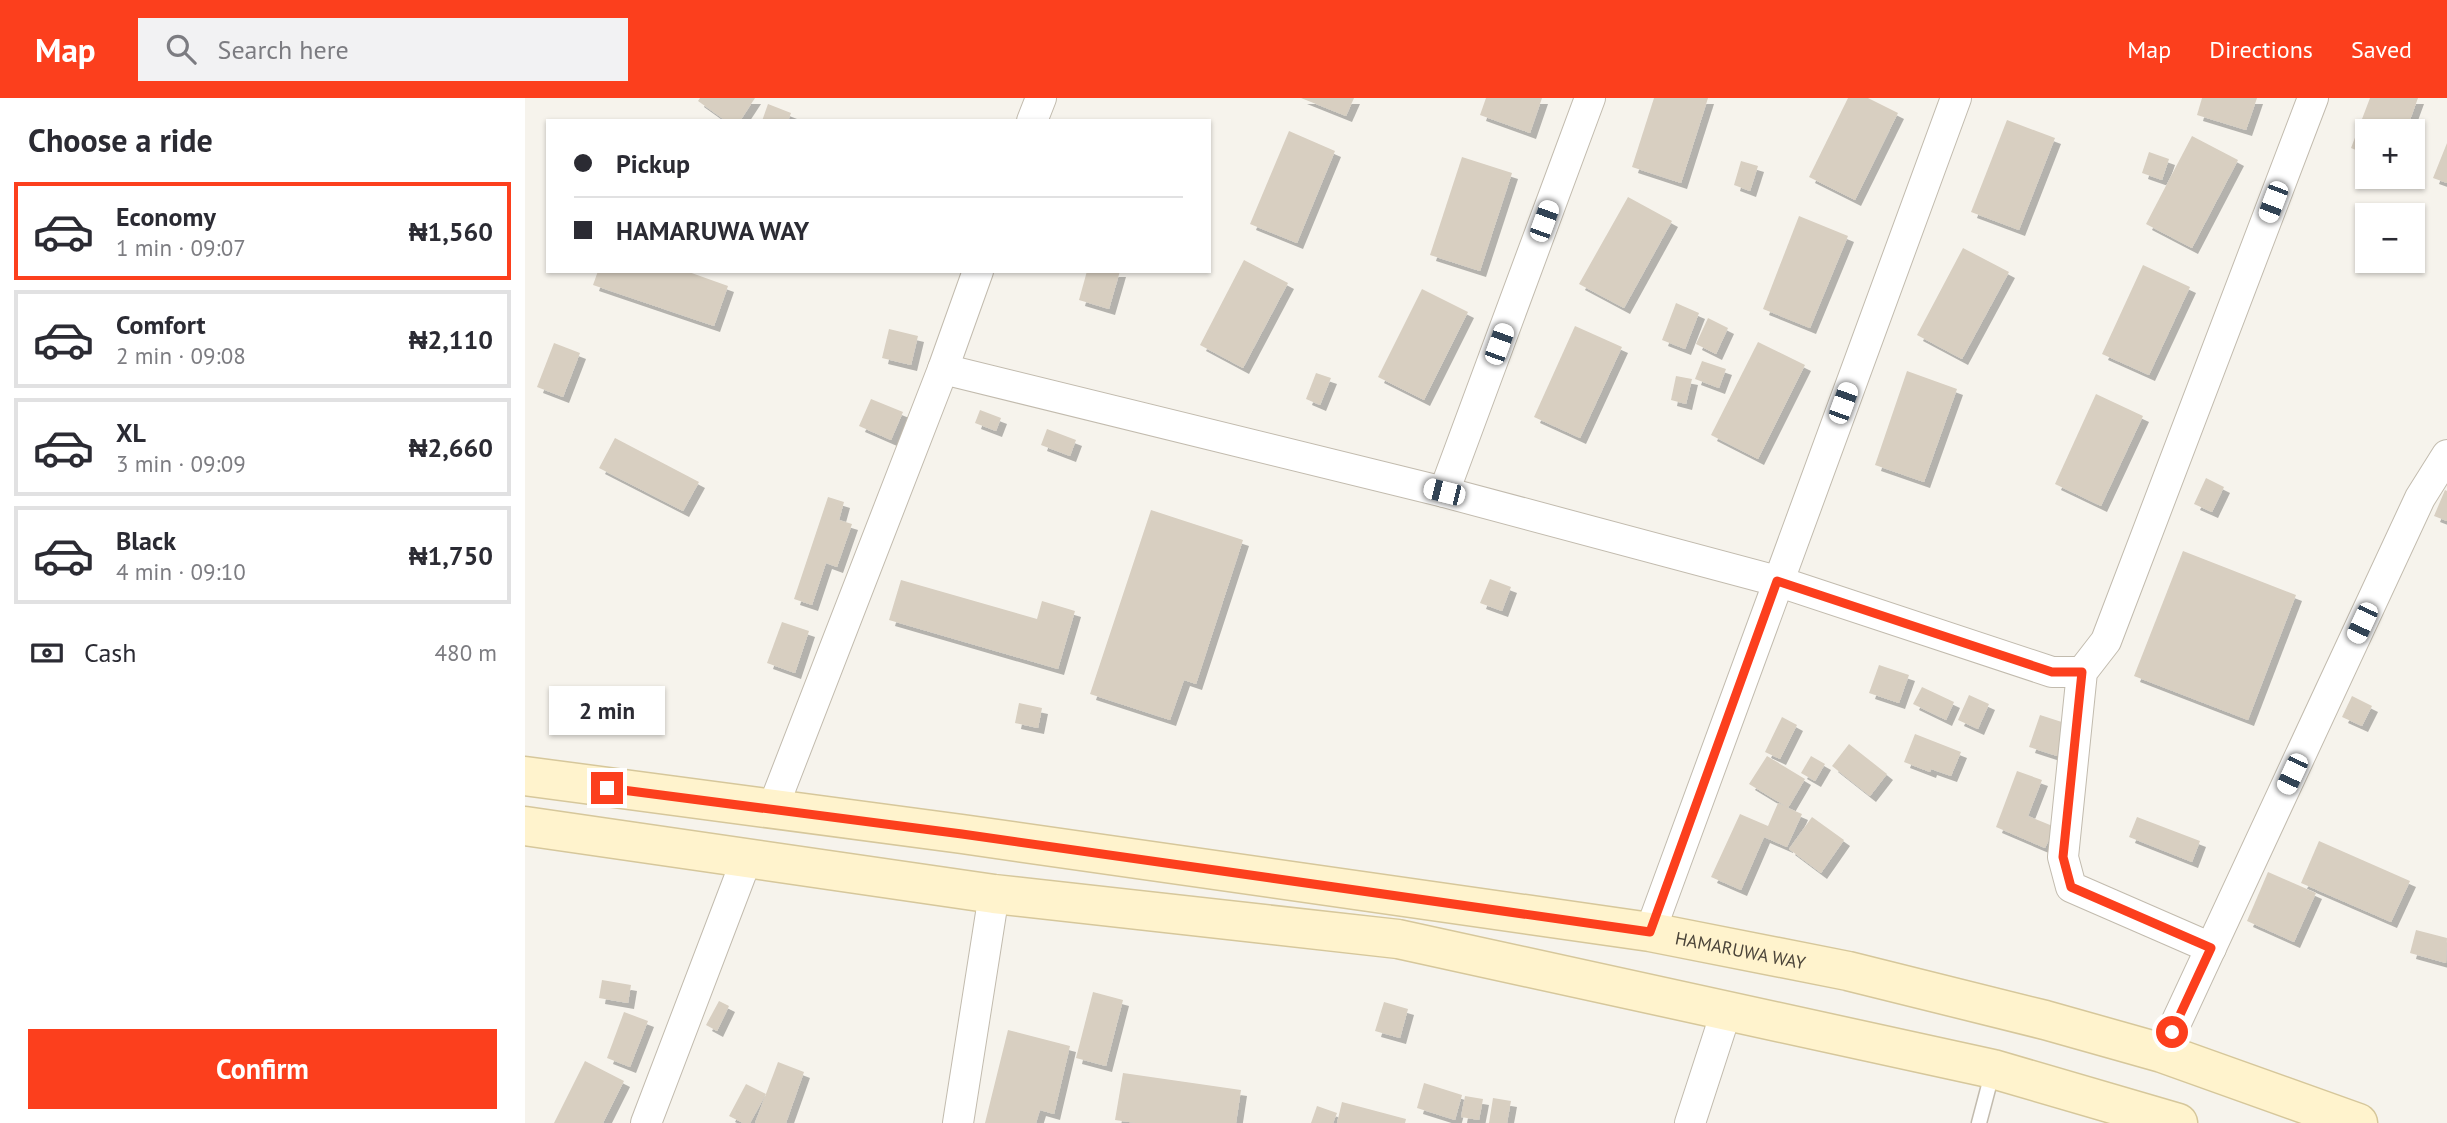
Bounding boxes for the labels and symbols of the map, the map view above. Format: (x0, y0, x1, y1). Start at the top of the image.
car (2256, 179, 2291, 225)
car (1527, 198, 1562, 244)
car (1482, 321, 1517, 367)
car (1826, 380, 1861, 426)
car (1422, 477, 1467, 507)
car (2344, 600, 2381, 646)
callout: 2 min (549, 686, 665, 736)
car (2274, 751, 2311, 797)
route end (591, 772, 623, 804)
street label: HAMARUWA WAY (1673, 926, 1808, 974)
route start (2156, 1016, 2188, 1048)

